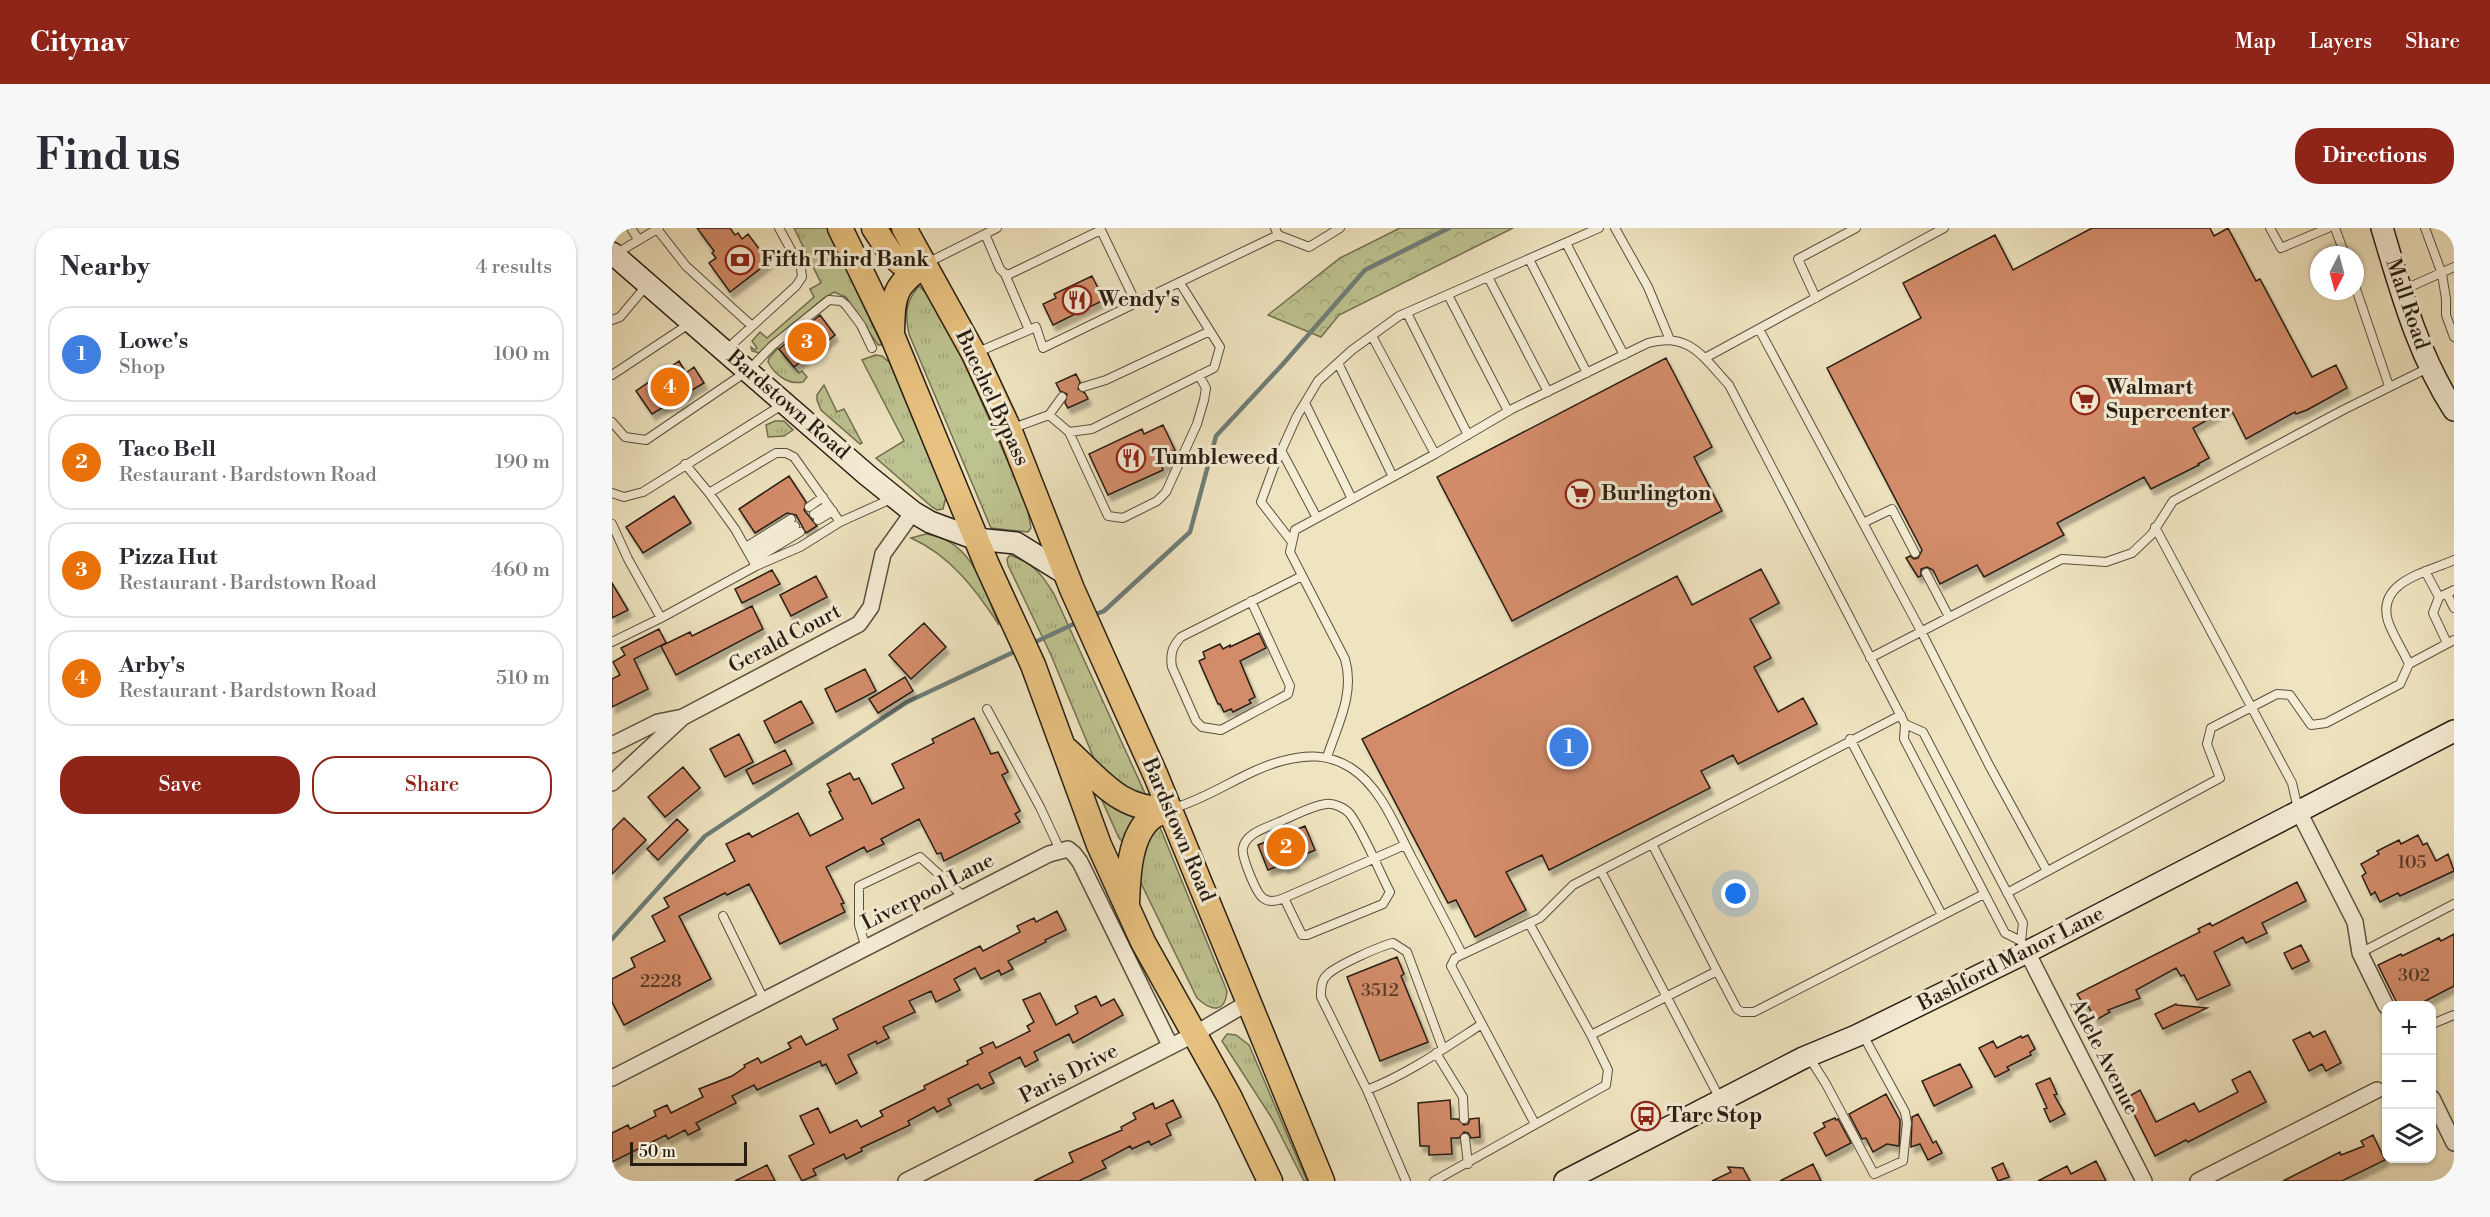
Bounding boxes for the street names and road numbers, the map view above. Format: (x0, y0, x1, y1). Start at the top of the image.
street label: Mall Road (2379, 255, 2435, 353)
street label: Buechel Bypass (949, 325, 1035, 470)
street label: Bardstown Road (721, 344, 855, 465)
street label: Gerald Court (724, 598, 846, 679)
street label: Bardstown Road (1136, 753, 1220, 906)
street label: Liverpool Lane (857, 847, 999, 937)
street label: Bashford Manor Lane (1913, 901, 2109, 1018)
street label: Adele Avenue (2063, 994, 2144, 1119)
street label: Paris Drive (1015, 1038, 1123, 1110)

